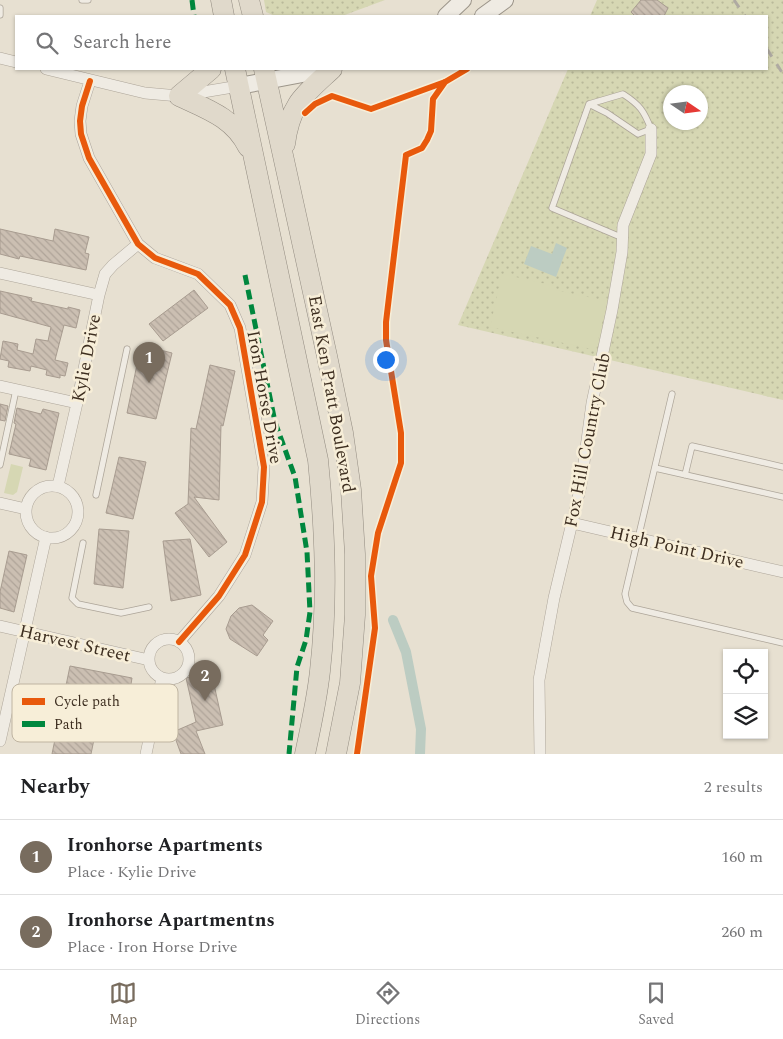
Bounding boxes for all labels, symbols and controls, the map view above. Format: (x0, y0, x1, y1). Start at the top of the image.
search box (15, 15, 768, 70)
text: Search here (73, 28, 172, 57)
icon: search (33, 29, 61, 57)
north arrow (663, 85, 708, 130)
street label: East Ken Pratt Boulevard (301, 293, 362, 495)
street label: Kylie Drive (65, 312, 108, 404)
street label: Iron Horse Drive (239, 328, 290, 466)
pin: 1 (133, 342, 165, 383)
your location (373, 347, 399, 373)
street label: Fox Hill Country Club (557, 350, 618, 530)
street label: High Point Drive (607, 519, 747, 576)
street label: Harvest Street (17, 618, 133, 669)
map controls (723, 649, 768, 739)
button: locate (723, 649, 768, 694)
pin: 2 (189, 660, 221, 701)
legend (12, 684, 178, 742)
text: Cycle path (54, 691, 120, 712)
button: layers (723, 694, 768, 739)
text: Path (54, 714, 83, 735)
text: Nearby (20, 771, 90, 803)
text: 2 results (704, 775, 763, 799)
text: Ironhorse Apartments (67, 831, 263, 860)
text: 1 (32, 845, 40, 869)
text: 160 m (721, 845, 763, 869)
text: Place · Kylie Drive (67, 860, 197, 884)
text: Ironhorse Apartmentns (67, 906, 275, 935)
text: 2 (32, 920, 40, 944)
text: 260 m (721, 920, 763, 944)
text: Place · Iron Horse Drive (67, 935, 237, 959)
tab: Map (109, 979, 137, 1030)
tab: Directions (355, 979, 420, 1030)
tab: Saved (638, 979, 674, 1030)

